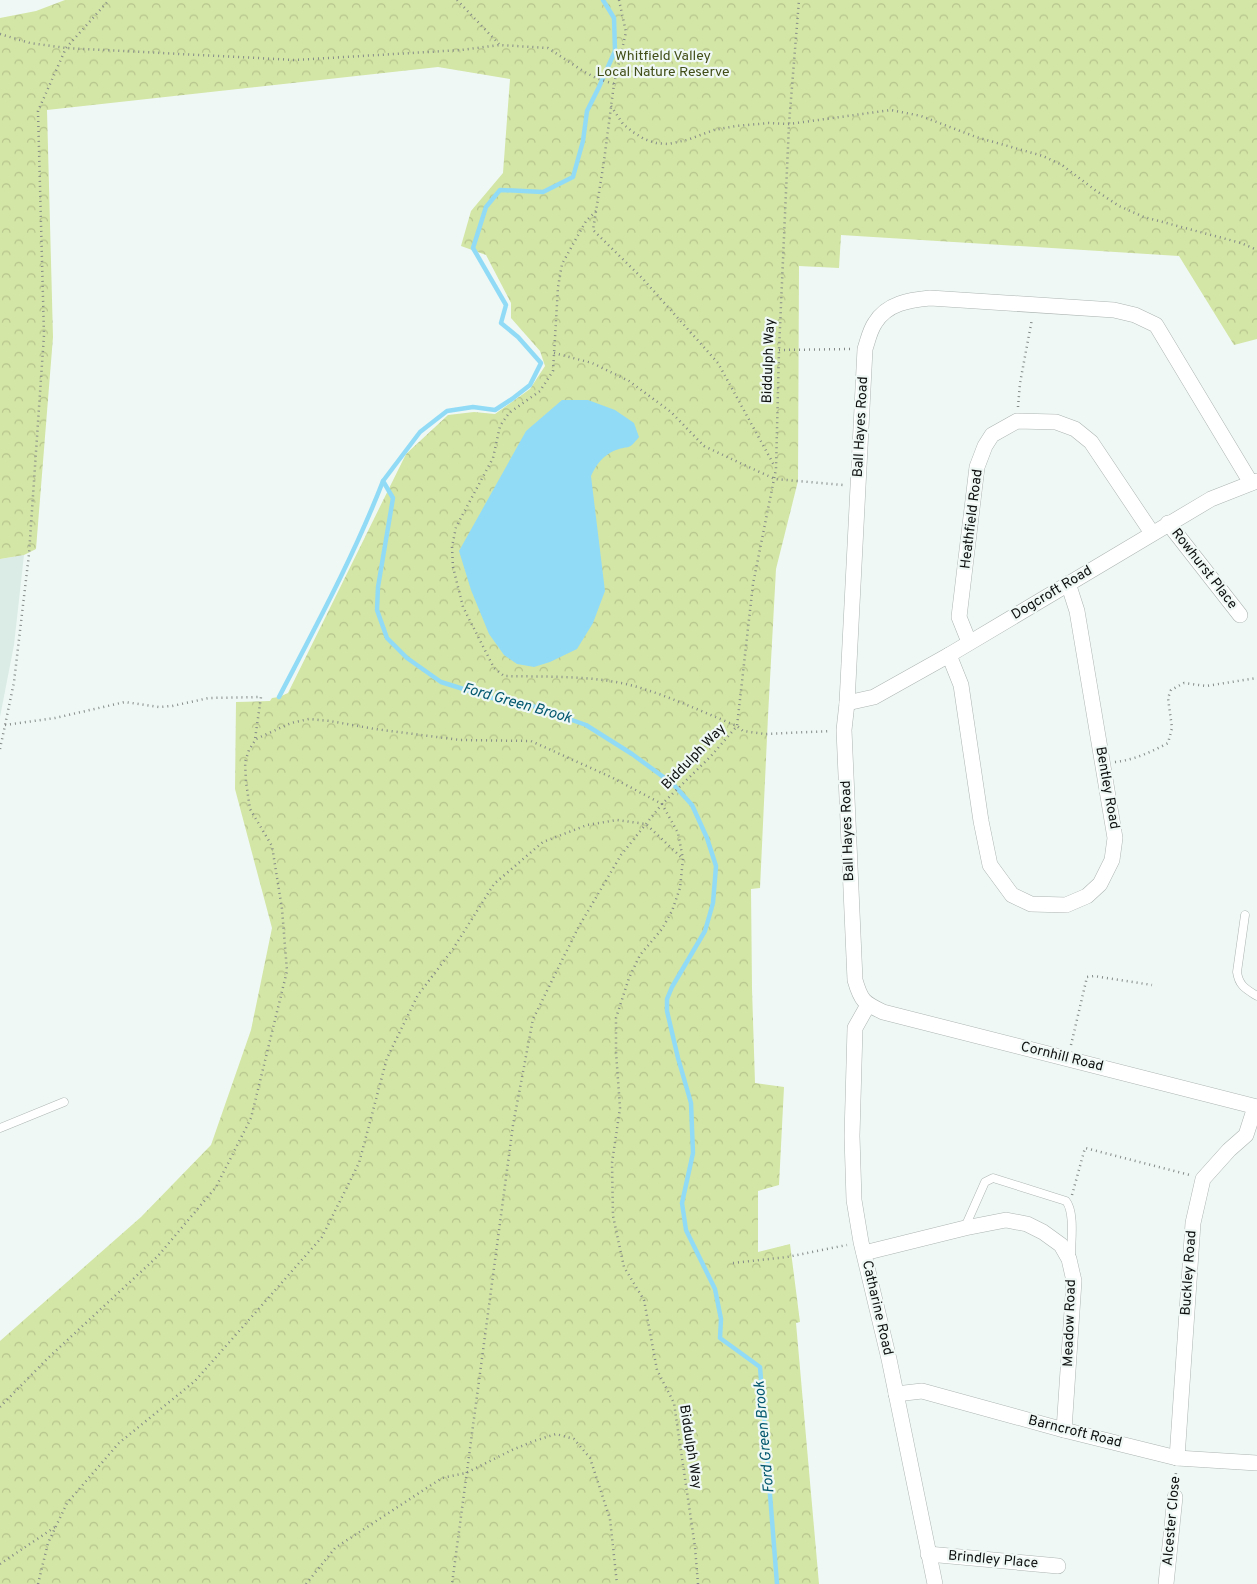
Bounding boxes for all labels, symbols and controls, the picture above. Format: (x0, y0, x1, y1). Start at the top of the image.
park label: Whitfield Valley Local Nature Reserve (596, 48, 730, 81)
street label: Biddulph Way (759, 318, 779, 404)
street label: Ball Hayes Road (850, 376, 872, 478)
street label: Heathfield Road (957, 468, 987, 570)
street label: Rowhurst Place (1167, 525, 1241, 613)
street label: Dogcroft Road (1009, 562, 1095, 624)
water label: Ford Green Brook (460, 679, 574, 729)
street label: Biddulph Way (658, 721, 730, 793)
street label: Bentley Road (1091, 745, 1123, 831)
street label: Ball Hayes Road (838, 780, 858, 882)
street label: Cornhill Road (1019, 1039, 1105, 1075)
street label: Buckley Road (1178, 1230, 1200, 1316)
street label: Catharine Road (858, 1259, 896, 1357)
street label: Meadow Road (1060, 1279, 1080, 1367)
water label: Ford Green Brook (751, 1380, 779, 1494)
street label: Biddulph Way (675, 1404, 705, 1490)
street label: Barncroft Road (1026, 1412, 1124, 1452)
street label: Alcester Close (1160, 1475, 1184, 1567)
street label: Brindley Place (947, 1548, 1039, 1572)

